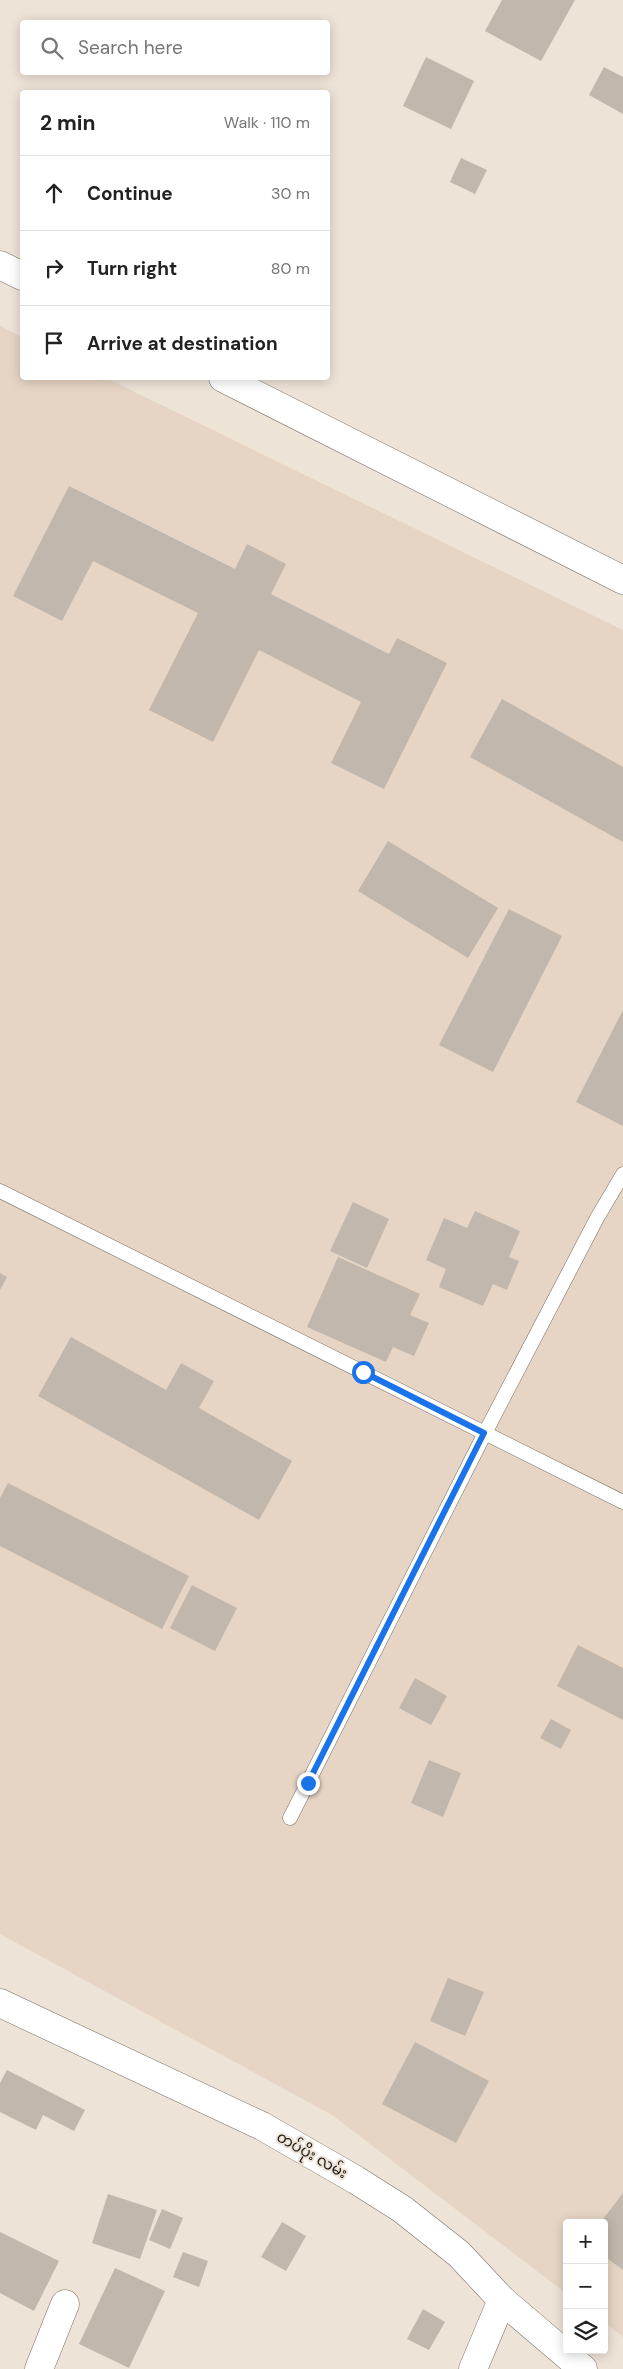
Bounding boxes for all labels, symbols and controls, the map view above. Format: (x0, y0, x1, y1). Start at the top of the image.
search box (20, 20, 330, 75)
icon: search (38, 34, 66, 62)
text: Search here (78, 35, 183, 60)
text: 2 min (40, 109, 96, 137)
text: Walk · 110 m (224, 112, 310, 133)
icon: ahead (40, 179, 68, 207)
text: Continue (87, 181, 173, 206)
text: 30 m (271, 183, 310, 204)
icon: right (40, 254, 68, 282)
text: Turn right (87, 256, 177, 281)
text: 80 m (271, 258, 310, 279)
icon: arrive (40, 329, 68, 357)
text: Arrive at destination (87, 331, 278, 356)
route start (352, 1361, 375, 1384)
route end (297, 1772, 320, 1795)
street label: တပ်ပိုး လမ်း (272, 2127, 351, 2185)
map controls (563, 2219, 608, 2354)
button: + (563, 2219, 608, 2264)
button: − (563, 2264, 608, 2309)
button: layers (563, 2309, 608, 2354)

